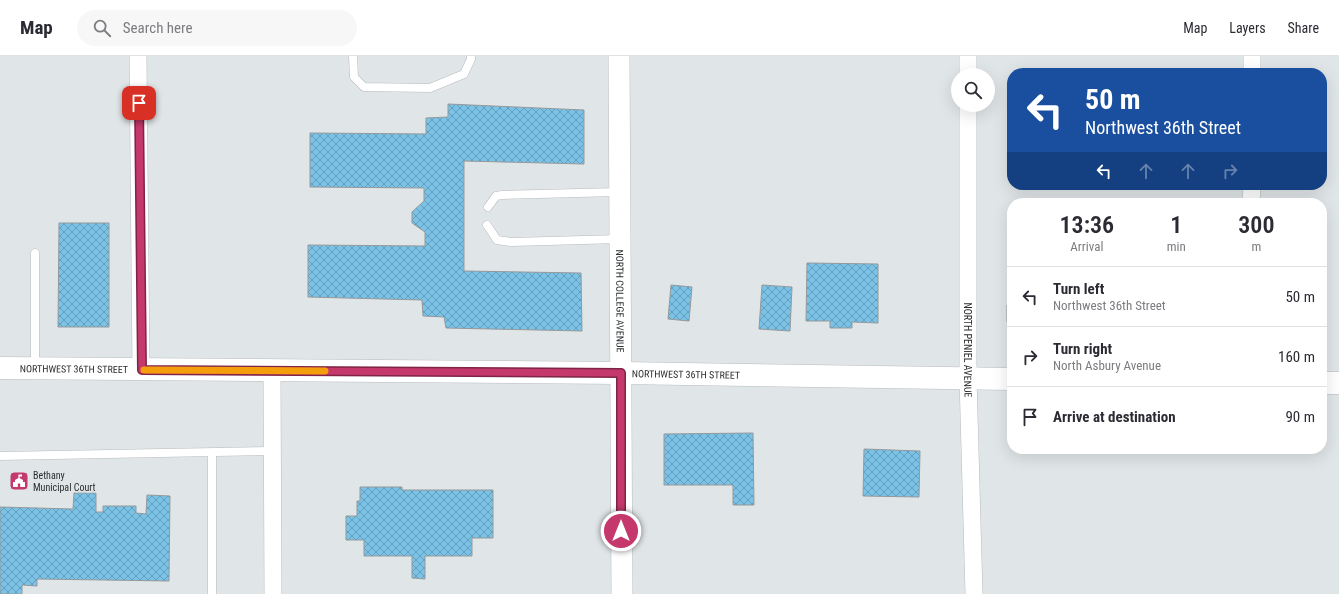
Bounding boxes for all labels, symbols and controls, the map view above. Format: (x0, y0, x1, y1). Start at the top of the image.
search box (77, 10, 357, 46)
text: Map (20, 16, 53, 39)
icon: search (91, 17, 113, 39)
text: Search here (123, 19, 193, 37)
text: Map (1183, 20, 1207, 36)
text: Layers (1229, 20, 1266, 36)
text: Share (1288, 20, 1319, 36)
map controls (951, 68, 995, 112)
button: search (951, 68, 995, 112)
text: 50 m (1085, 83, 1141, 116)
icon: left (1019, 84, 1071, 136)
pin (122, 86, 156, 120)
icon: arrive (128, 92, 150, 114)
text: Northwest 36th Street (1085, 117, 1241, 138)
icon: left (1093, 160, 1115, 182)
icon: ahead (1135, 160, 1157, 182)
icon: ahead (1177, 160, 1199, 182)
icon: right (1219, 160, 1241, 182)
text: 13:36 (1060, 211, 1114, 239)
text: 1 (1170, 211, 1182, 239)
text: 300 (1238, 211, 1274, 239)
text: Arrival (1070, 239, 1103, 254)
text: min (1167, 239, 1186, 254)
text: m (1251, 239, 1261, 254)
street label: NORTH COLLEGE AVENUE (615, 249, 626, 353)
text: Turn left (1053, 280, 1104, 298)
icon: left (1019, 286, 1041, 308)
text: 50 m (1285, 288, 1315, 306)
text: Northwest 36th Street (1053, 298, 1166, 313)
street label: NORTH PENIEL AVENUE (962, 303, 974, 398)
text: Turn right (1053, 340, 1112, 358)
icon: right (1019, 346, 1041, 368)
text: 160 m (1278, 348, 1315, 366)
text: North Asbury Avenue (1053, 358, 1161, 373)
street label: NORTHWEST 36TH STREET (20, 363, 128, 375)
street label: NORTHWEST 36TH STREET (632, 368, 740, 380)
icon: arrive (1019, 406, 1041, 428)
text: Arrive at destination (1053, 408, 1176, 426)
text: 90 m (1285, 408, 1315, 426)
public building icon: Bethany Municipal Court (8, 470, 30, 492)
place label: Bethany Municipal Court (33, 470, 96, 493)
position arrow (600, 510, 642, 552)

